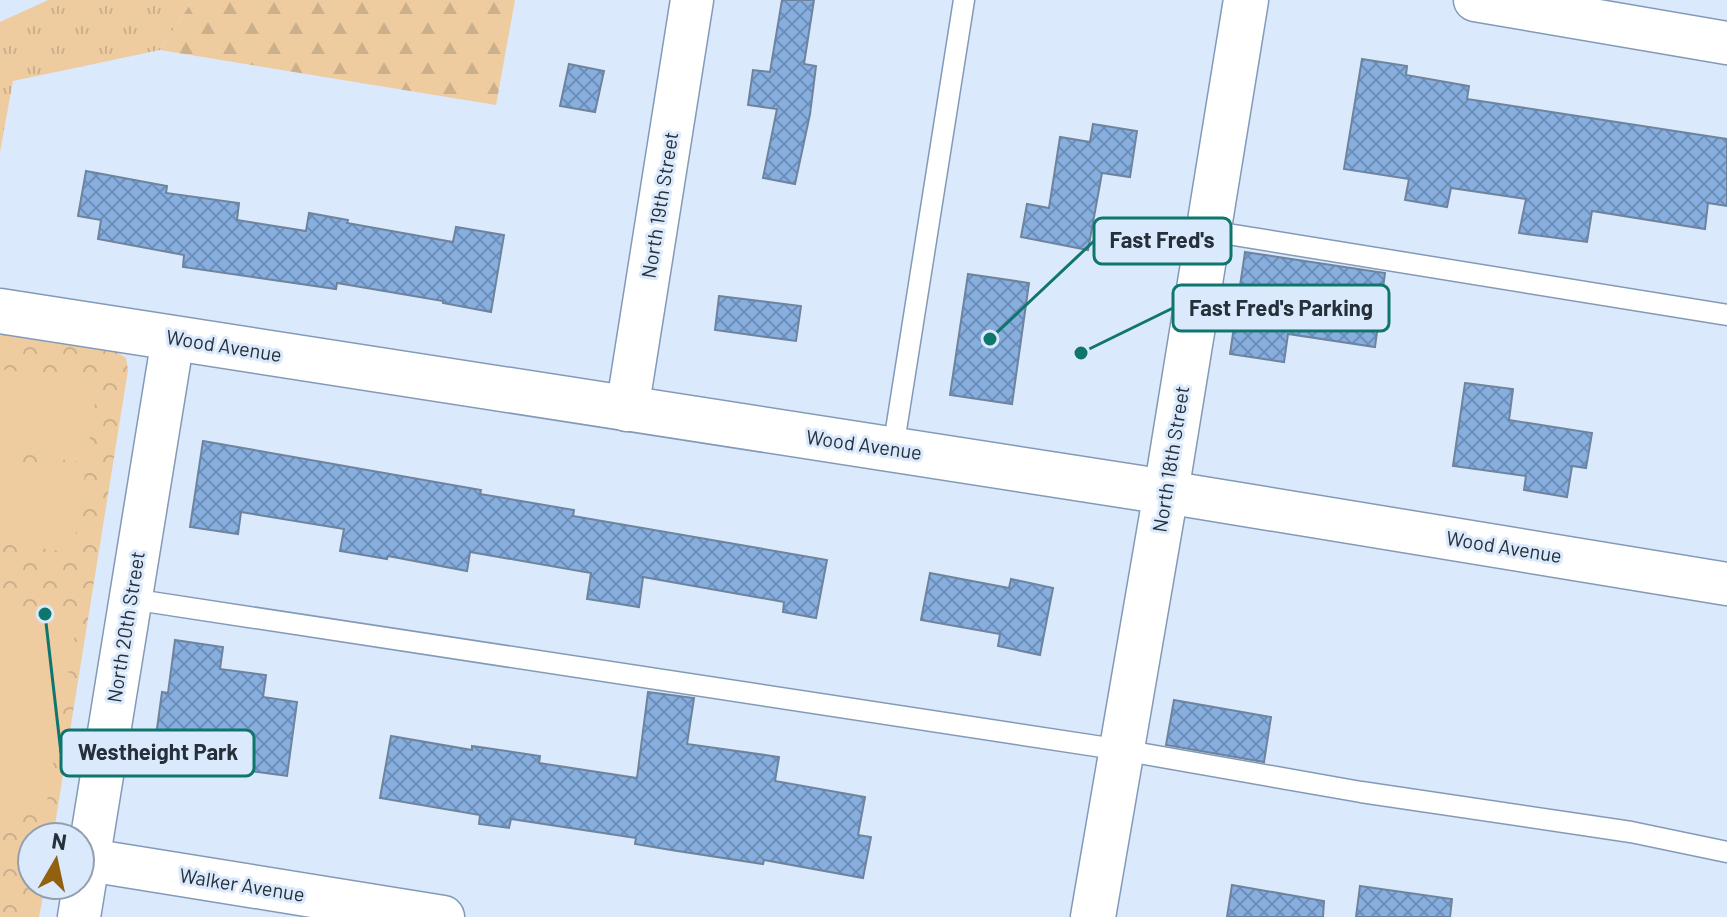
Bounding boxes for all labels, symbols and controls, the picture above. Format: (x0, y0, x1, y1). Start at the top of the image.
street label: North 19th Street (636, 130, 682, 280)
callout: Fast Fred's (1094, 218, 1231, 264)
text: Fast Fred's (1109, 226, 1215, 252)
callout: Fast Fred's Parking (1173, 285, 1389, 331)
text: Fast Fred's Parking (1189, 294, 1373, 320)
street label: Wood Avenue (165, 324, 284, 366)
street label: North 18th Street (1147, 384, 1193, 534)
street label: Wood Avenue (805, 424, 924, 464)
street label: Wood Avenue (1445, 525, 1564, 567)
street label: North 20th Street (101, 550, 149, 704)
callout: Westheight Park (61, 730, 254, 776)
text: Westheight Park (78, 738, 239, 764)
north arrow (16, 821, 96, 901)
text: N (50, 826, 69, 854)
street label: Walker Avenue (178, 862, 307, 906)

